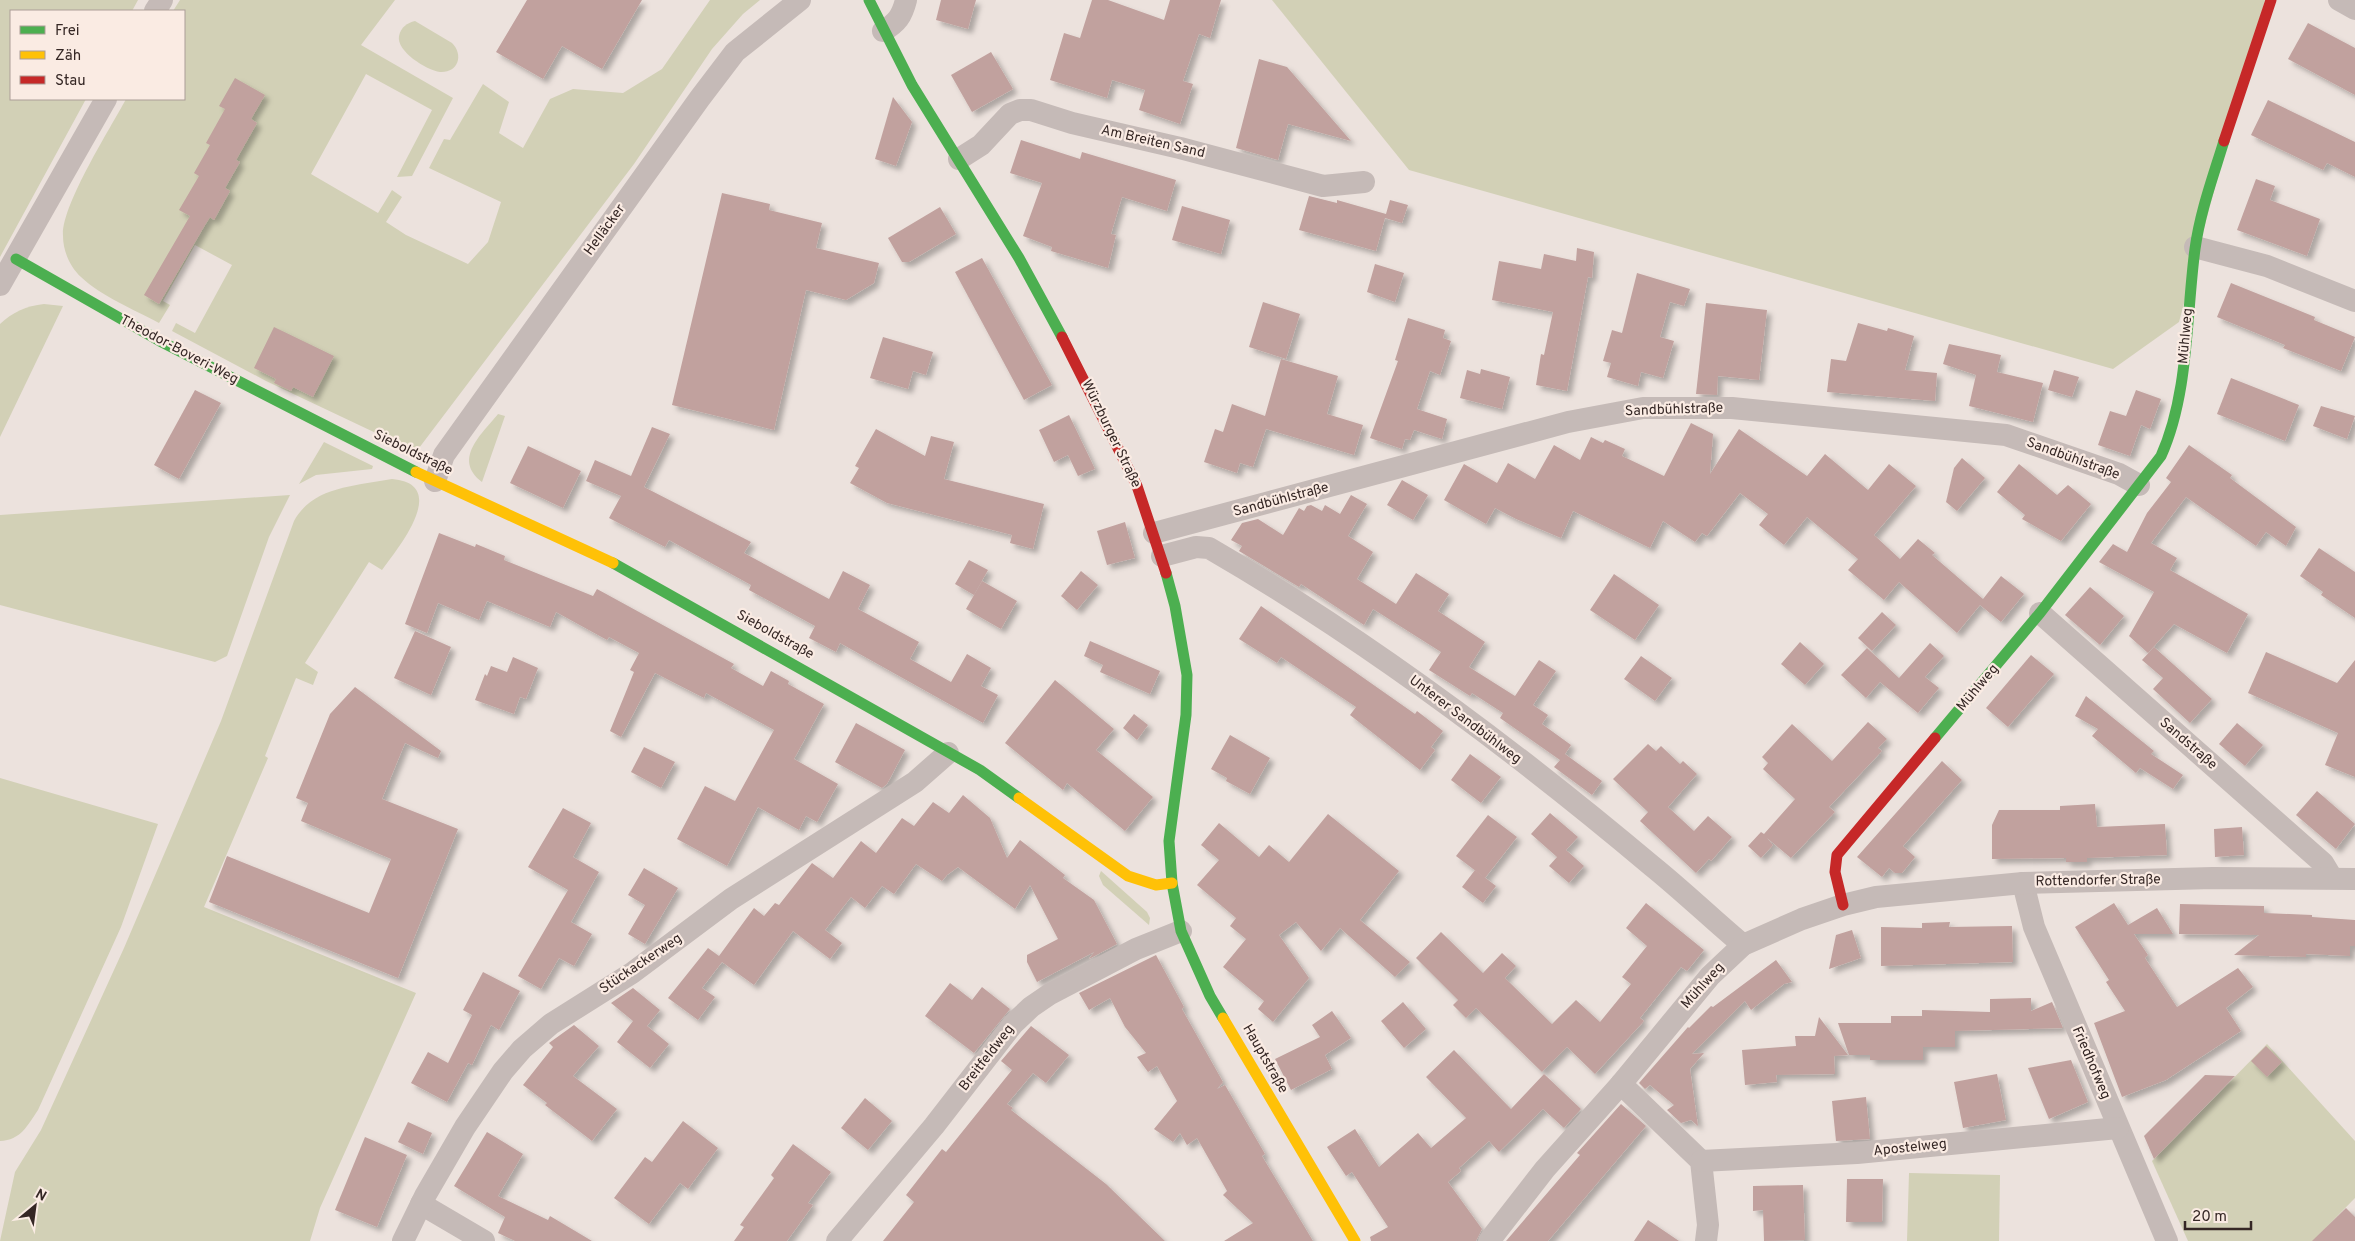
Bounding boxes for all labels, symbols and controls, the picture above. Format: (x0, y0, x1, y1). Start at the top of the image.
legend (10, 10, 185, 100)
text: Frei (55, 22, 80, 41)
text: Zäh (55, 47, 81, 66)
text: Stau (55, 72, 86, 91)
street label: Am Breiten Sand (1099, 122, 1207, 162)
street label: Helläcker (581, 201, 630, 259)
street label: Mühlweg (2175, 307, 2197, 365)
street label: Theodor-Boveri-Weg (117, 312, 241, 388)
street label: Würzburger Straße (1078, 377, 1144, 491)
street label: Sandbühlstraße (1625, 400, 1723, 420)
street label: Sieboldstraße (371, 427, 455, 479)
street label: Sandbühlstraße (2024, 434, 2122, 484)
street label: Sandbühlstraße (1231, 479, 1331, 521)
street label: Sieboldstraße (733, 607, 817, 663)
street label: Mühlweg (1953, 661, 2003, 715)
street label: Unterer Sandbühlweg (1405, 672, 1525, 768)
street label: Sandstraße (2156, 714, 2220, 774)
street label: Rottendorfer Straße (2035, 871, 2161, 891)
street label: Stückackerweg (597, 930, 685, 998)
street label: Mühlweg (1678, 959, 1728, 1013)
street label: Breitfeldweg (956, 1021, 1018, 1095)
street label: Hauptstraße (1238, 1022, 1292, 1096)
street label: Friedhofweg (2068, 1024, 2114, 1102)
street label: Apostelweg (1872, 1136, 1948, 1160)
north arrow (10, 1181, 60, 1231)
text: N (32, 1186, 49, 1206)
scale bar (2185, 1198, 2251, 1230)
text: 20 m (2192, 1208, 2227, 1227)

